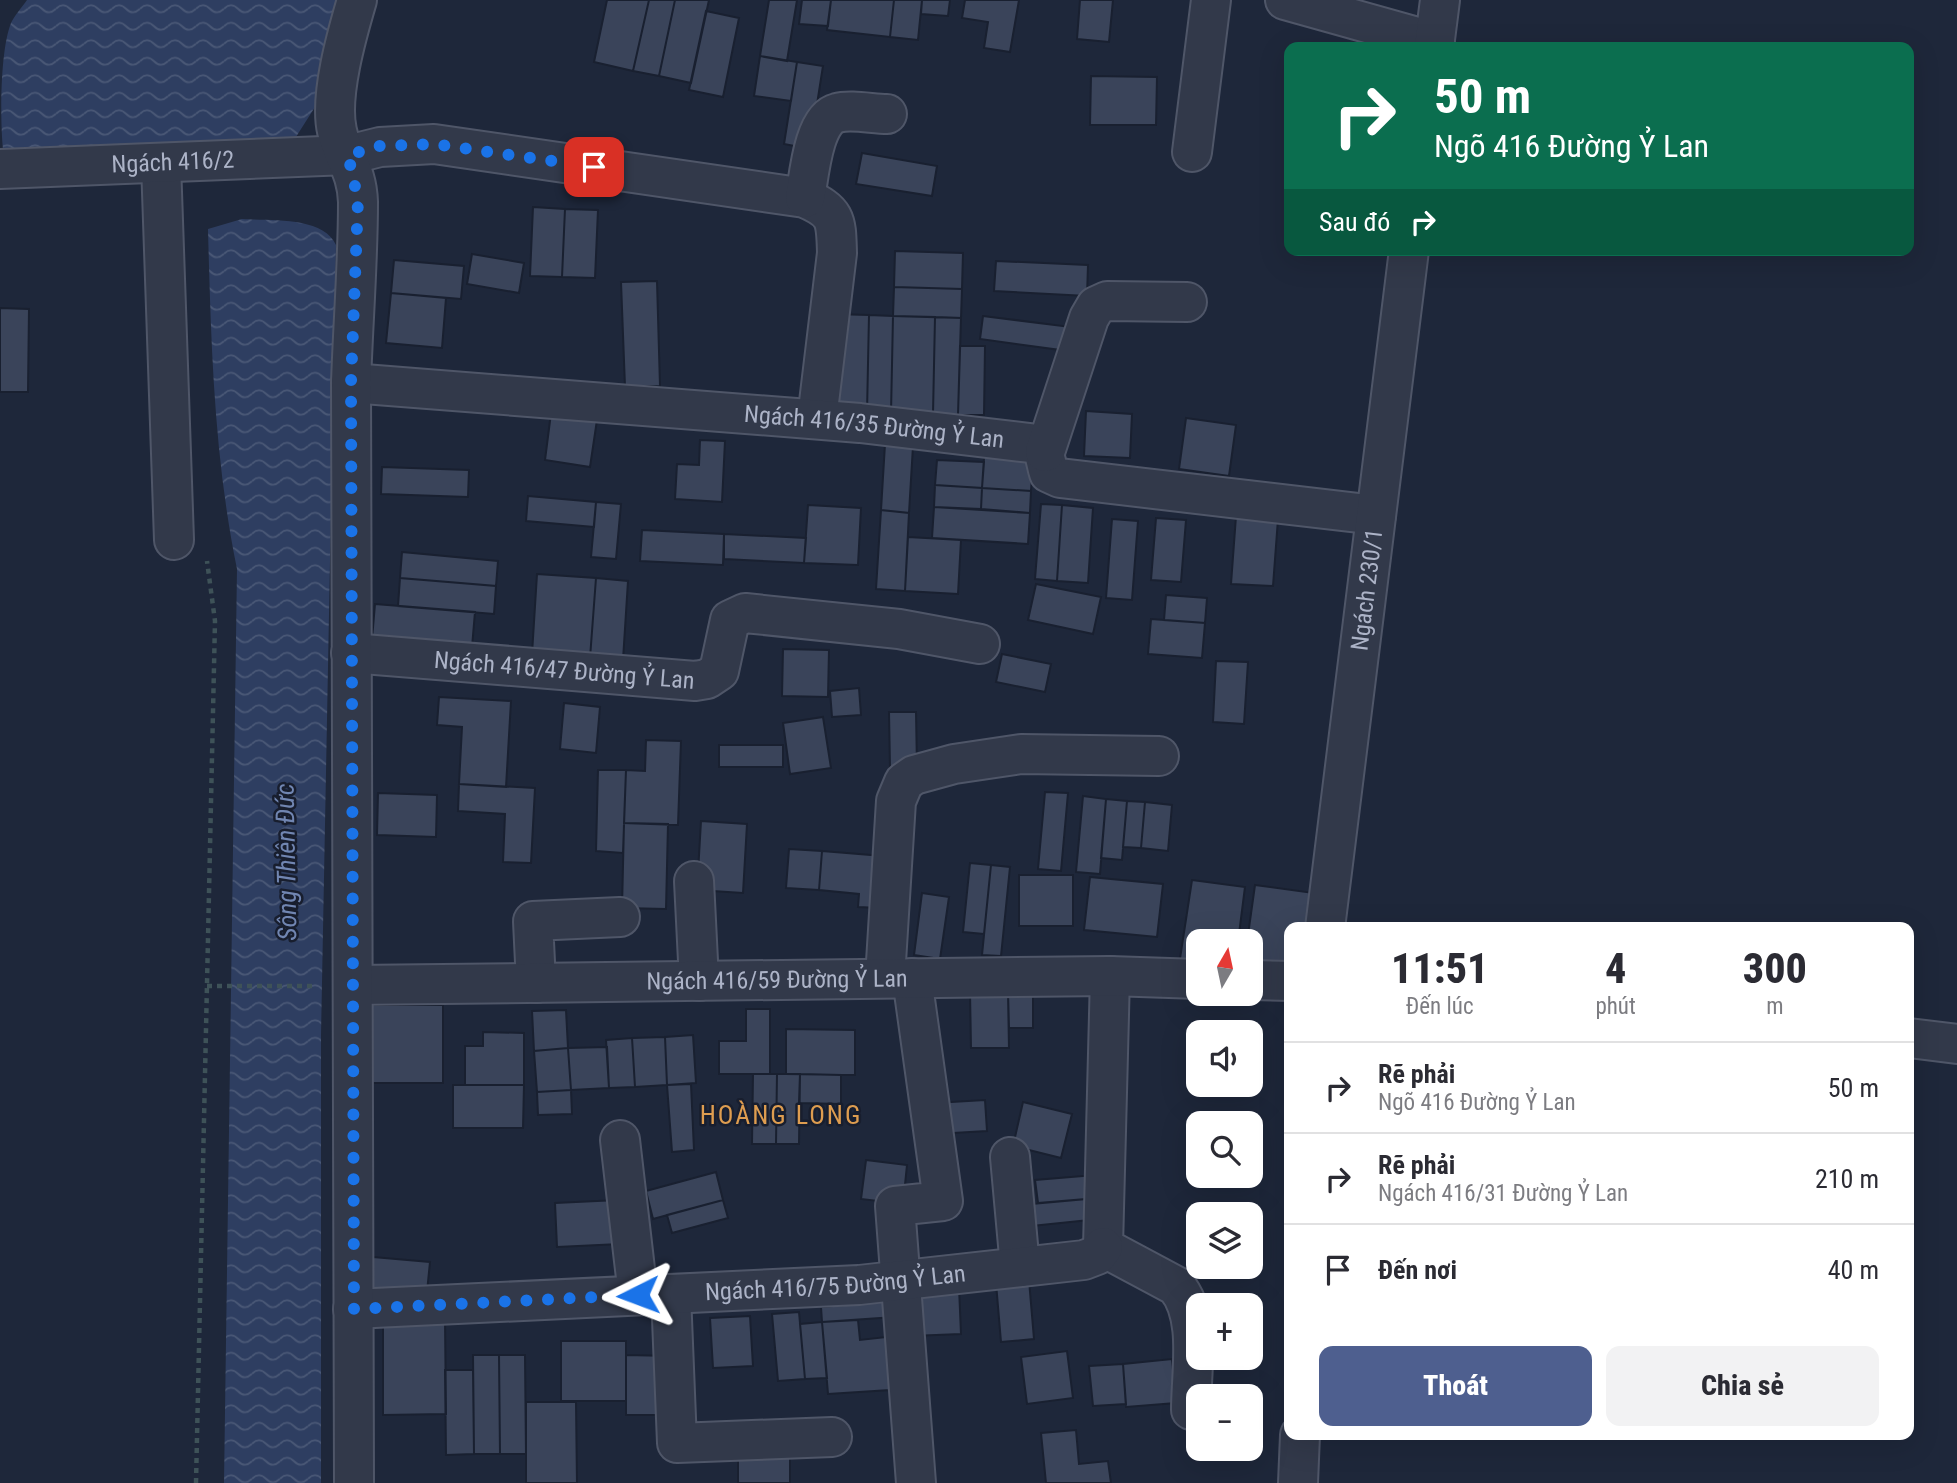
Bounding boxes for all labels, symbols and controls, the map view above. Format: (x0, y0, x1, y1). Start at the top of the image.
text: 50 m (1434, 68, 1531, 125)
icon: right (1319, 70, 1410, 161)
text: Ngõ 416 Đường Ỷ Lan (1434, 127, 1709, 165)
pin (564, 137, 624, 197)
street label: Ngách 416/2 (111, 146, 235, 179)
icon: arrive (575, 148, 613, 186)
icon: right (1404, 203, 1442, 241)
text: Sau đó (1319, 207, 1390, 237)
street label: Ngách 416/35 Đường Ỷ Lan (743, 400, 1006, 454)
street label: Ngách 230/1 (1345, 527, 1388, 652)
street label: Ngách 416/47 Đường Ỷ Lan (433, 646, 696, 695)
water label: Sông Thiên Đức (270, 783, 302, 941)
north arrow (1186, 929, 1264, 1006)
map controls (1186, 929, 1263, 1461)
text: 11:51 (1391, 944, 1488, 993)
text: 4 (1605, 944, 1626, 993)
text: 300 (1743, 944, 1807, 993)
street label: Ngách 416/59 Đường Ỷ Lan (646, 963, 908, 996)
text: Đến lúc (1406, 993, 1474, 1020)
text: phút (1595, 993, 1636, 1020)
text: m (1766, 993, 1784, 1020)
button: sound (1186, 1020, 1263, 1097)
text: Rẽ phải (1378, 1059, 1455, 1089)
icon: right (1319, 1069, 1357, 1107)
text: 50 m (1828, 1073, 1879, 1103)
text: Ngõ 416 Đường Ỷ Lan (1378, 1089, 1576, 1116)
district label: HOÀNG LONG (700, 1100, 862, 1130)
button: search (1186, 1111, 1263, 1188)
text: Rẽ phải (1378, 1150, 1455, 1180)
icon: right (1319, 1160, 1357, 1198)
text: 210 m (1815, 1164, 1879, 1194)
text: Ngách 416/31 Đường Ỷ Lan (1378, 1180, 1628, 1207)
button: layers (1186, 1202, 1263, 1279)
icon: arrive (1319, 1251, 1357, 1289)
text: Đến nơi (1378, 1255, 1457, 1285)
text: 40 m (1828, 1255, 1879, 1285)
position arrow (601, 1258, 675, 1332)
street label: Ngách 416/75 Đường Ỷ Lan (704, 1259, 967, 1306)
button: + (1186, 1293, 1263, 1370)
button: Thoát (1319, 1346, 1592, 1426)
button: Chia sẻ (1606, 1346, 1879, 1426)
button: − (1186, 1384, 1263, 1461)

